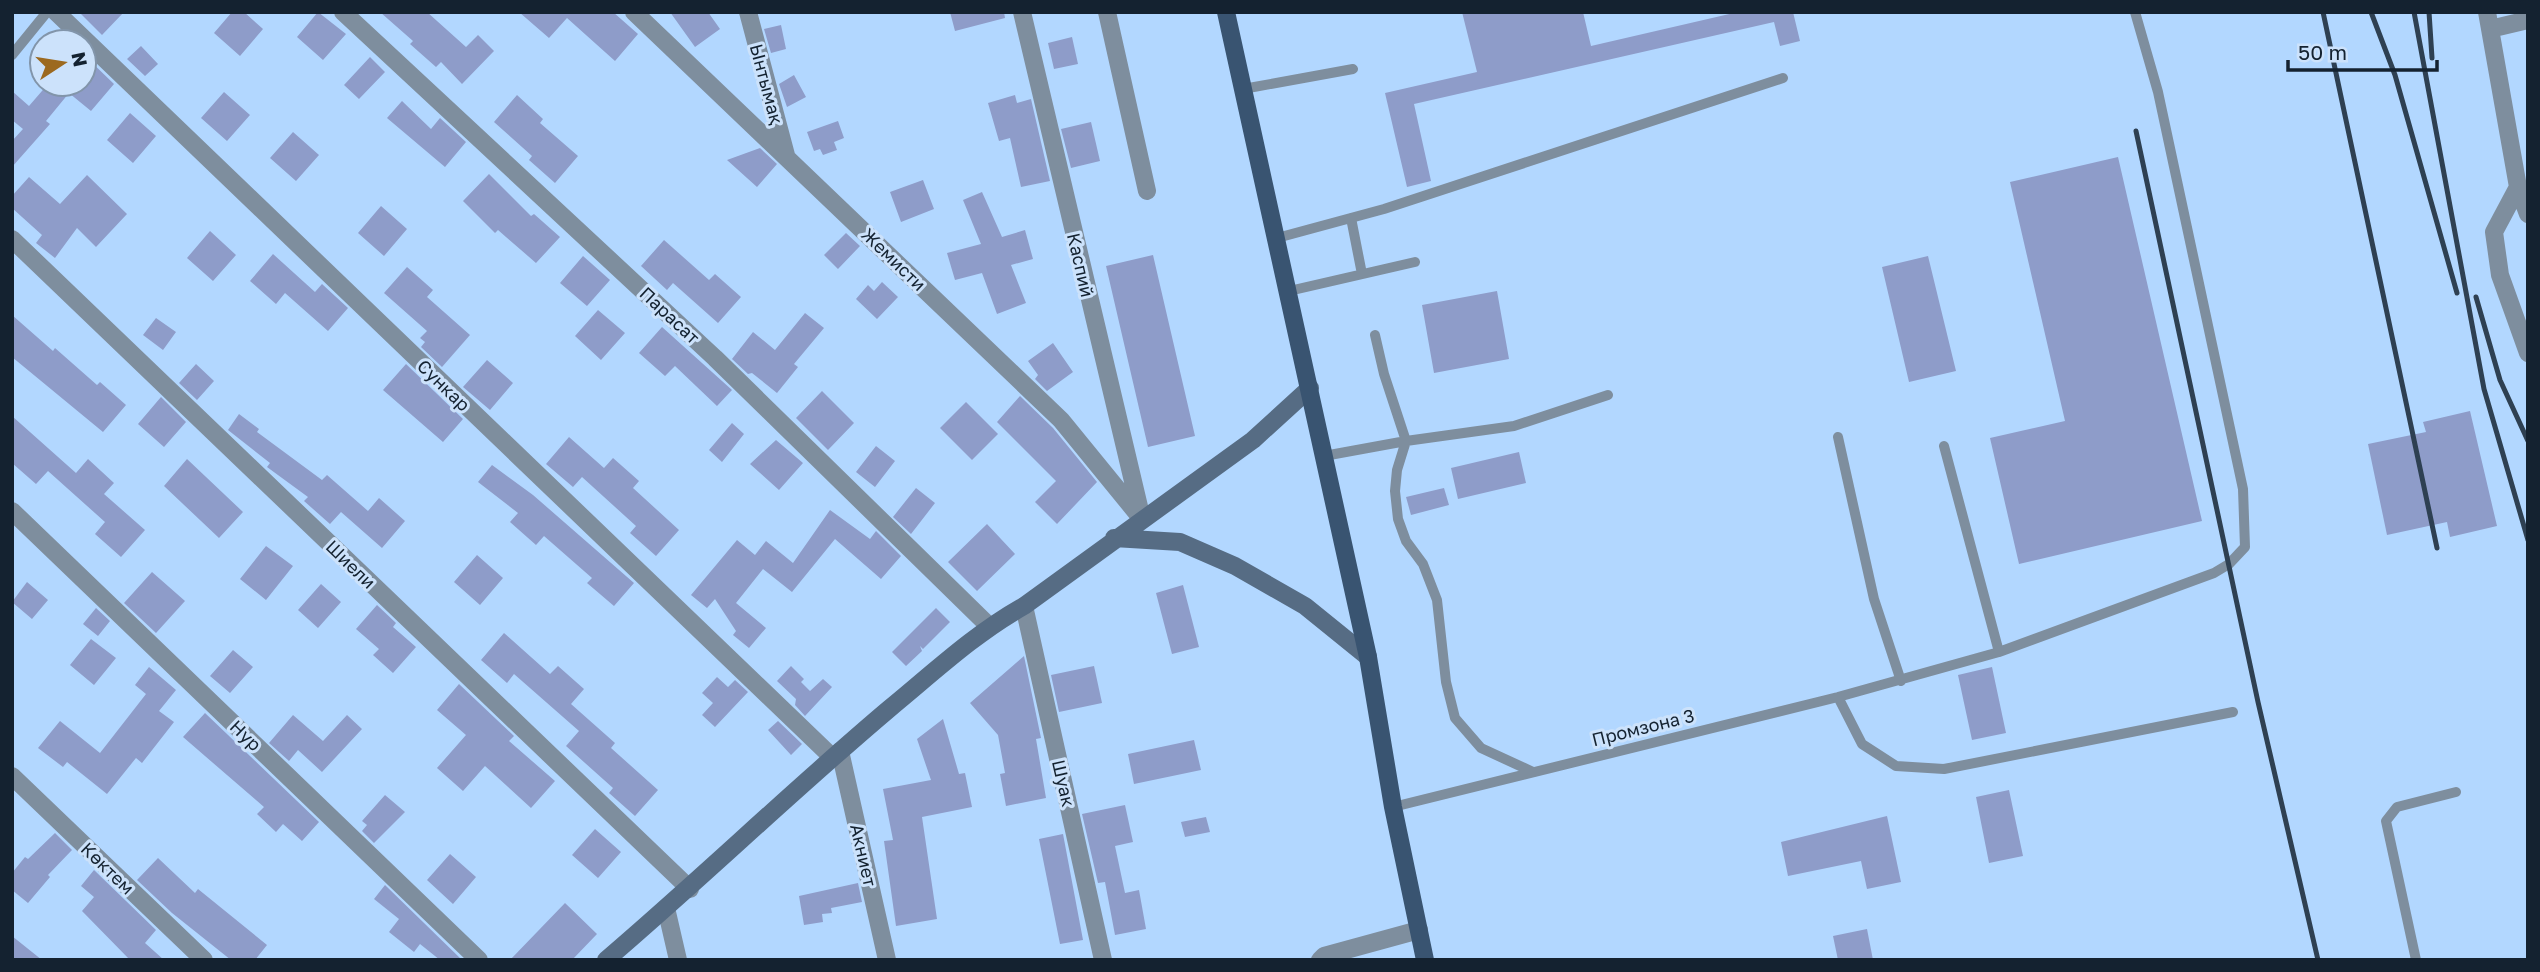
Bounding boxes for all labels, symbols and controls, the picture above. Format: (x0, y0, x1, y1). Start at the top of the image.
north arrow (28, 28, 98, 98)
scale bar (2288, 28, 2437, 72)
text: 50 m (2298, 39, 2347, 65)
street label: Ынтымақ (746, 41, 788, 127)
text: N (67, 50, 93, 69)
street label: Жемисти (857, 223, 931, 295)
street label: Каспий (1063, 231, 1099, 299)
street label: Парасат (636, 282, 705, 348)
street label: Сункар (413, 355, 475, 415)
street label: Шиели (322, 535, 380, 593)
street label: Промзона 3 (1590, 704, 1696, 750)
street label: Нур (226, 715, 266, 755)
street label: Шуак (1048, 757, 1080, 809)
street label: Акниет (846, 822, 882, 889)
street label: Көктем (77, 837, 139, 899)

